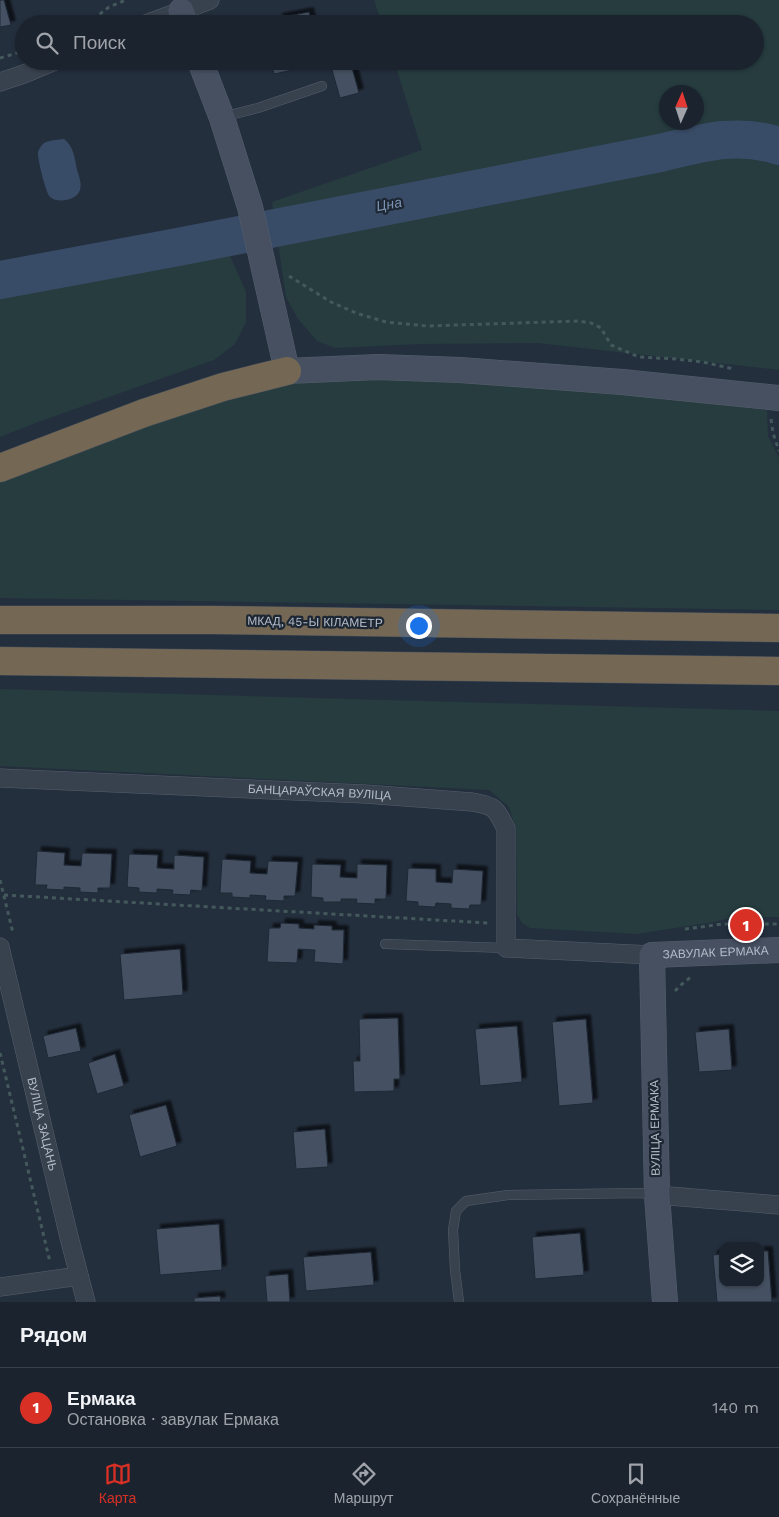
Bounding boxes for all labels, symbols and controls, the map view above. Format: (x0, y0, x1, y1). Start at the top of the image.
search box (15, 15, 764, 70)
icon: search (33, 29, 61, 57)
text: Поиск (73, 31, 126, 54)
north arrow (659, 85, 704, 130)
water label: Цна (375, 194, 403, 214)
your location (406, 613, 432, 639)
street label: МКАД, 45-Ы КІЛАМЕТР (247, 614, 383, 630)
street label: БАНЦАРАЎСКАЯ ВУЛІЦА (248, 782, 392, 803)
pin: 1 (730, 906, 762, 944)
street label: ЗАВУЛАК ЕРМАКА (662, 943, 769, 962)
street label: ВУЛІЦА ЗАЦАНЬ (24, 1076, 60, 1172)
street label: ВУЛІЦА ЕРМАКА (647, 1080, 663, 1176)
map controls (719, 1242, 764, 1287)
button: layers (719, 1242, 764, 1287)
text: Рядом (20, 1322, 87, 1347)
text: Ермака (67, 1387, 135, 1410)
text: 1 (33, 1398, 39, 1417)
text: 140 m (712, 1398, 759, 1417)
text: Остановка · завулак Ермака (67, 1410, 279, 1429)
tab: Карта (99, 1460, 136, 1506)
tab: Маршрут (334, 1460, 393, 1506)
tab: Сохранённые (591, 1460, 680, 1506)

